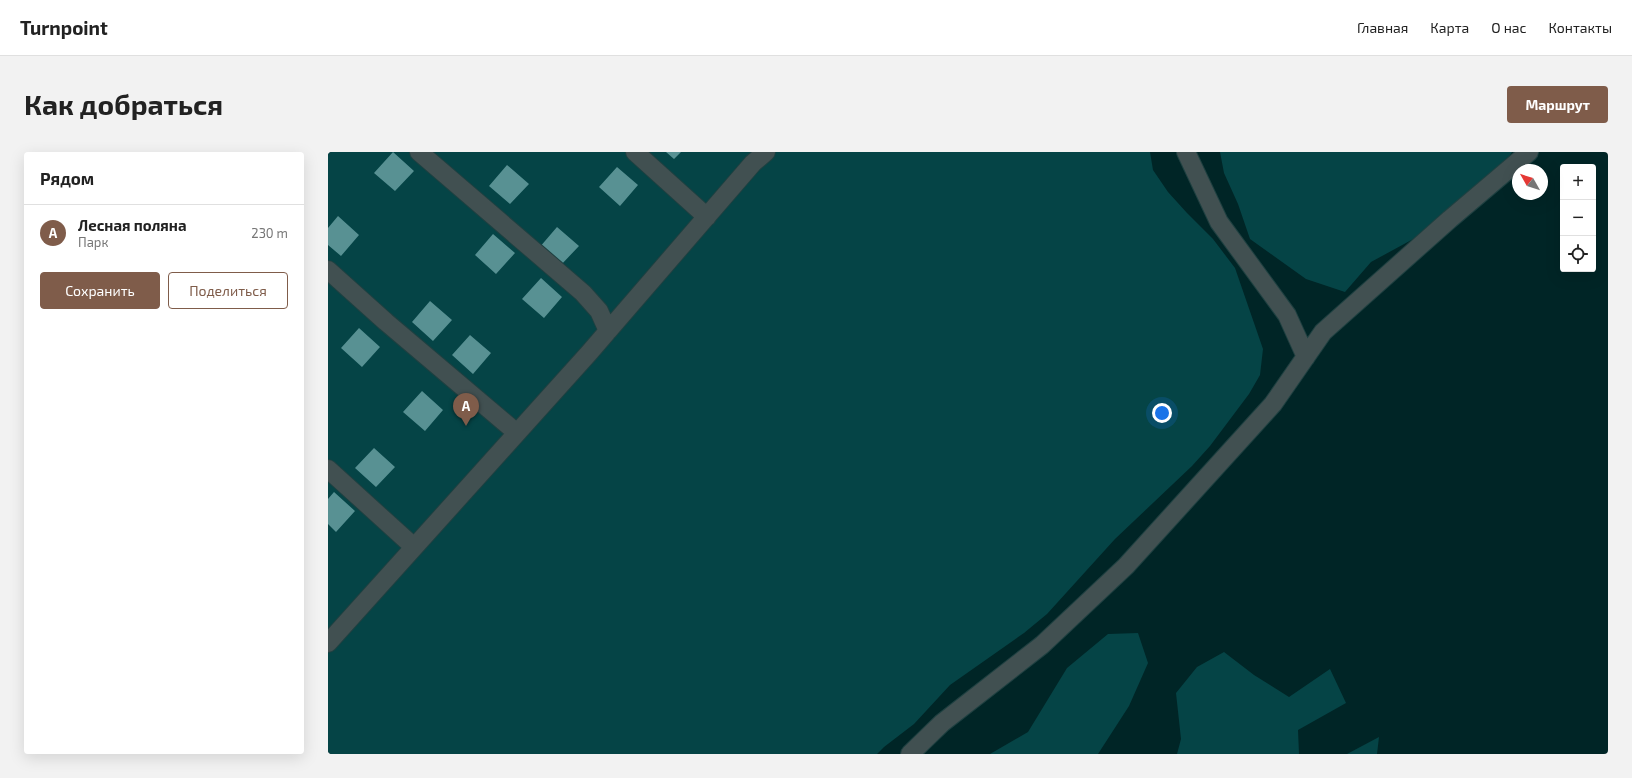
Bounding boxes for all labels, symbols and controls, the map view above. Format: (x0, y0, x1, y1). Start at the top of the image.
text: Turnpoint (20, 16, 108, 39)
text: Главная (1357, 19, 1408, 36)
text: Карта (1430, 19, 1469, 36)
text: О нас (1491, 19, 1527, 36)
text: Контакты (1549, 19, 1612, 36)
button: Маршрут (1507, 86, 1608, 123)
text: Как добраться (24, 87, 223, 121)
north arrow (1512, 164, 1548, 200)
map controls (1560, 164, 1596, 272)
button: + (1560, 164, 1596, 200)
text: Рядом (40, 168, 94, 188)
button: − (1560, 200, 1596, 236)
text: Лесная поляна (78, 216, 187, 234)
text: A (49, 225, 57, 241)
text: 230 m (251, 225, 288, 241)
text: Парк (78, 234, 108, 250)
button: locate (1560, 236, 1596, 272)
button: Сохранить (40, 272, 160, 309)
button: Поделиться (168, 272, 288, 309)
pin: A (453, 393, 479, 426)
your location (1152, 403, 1172, 423)

